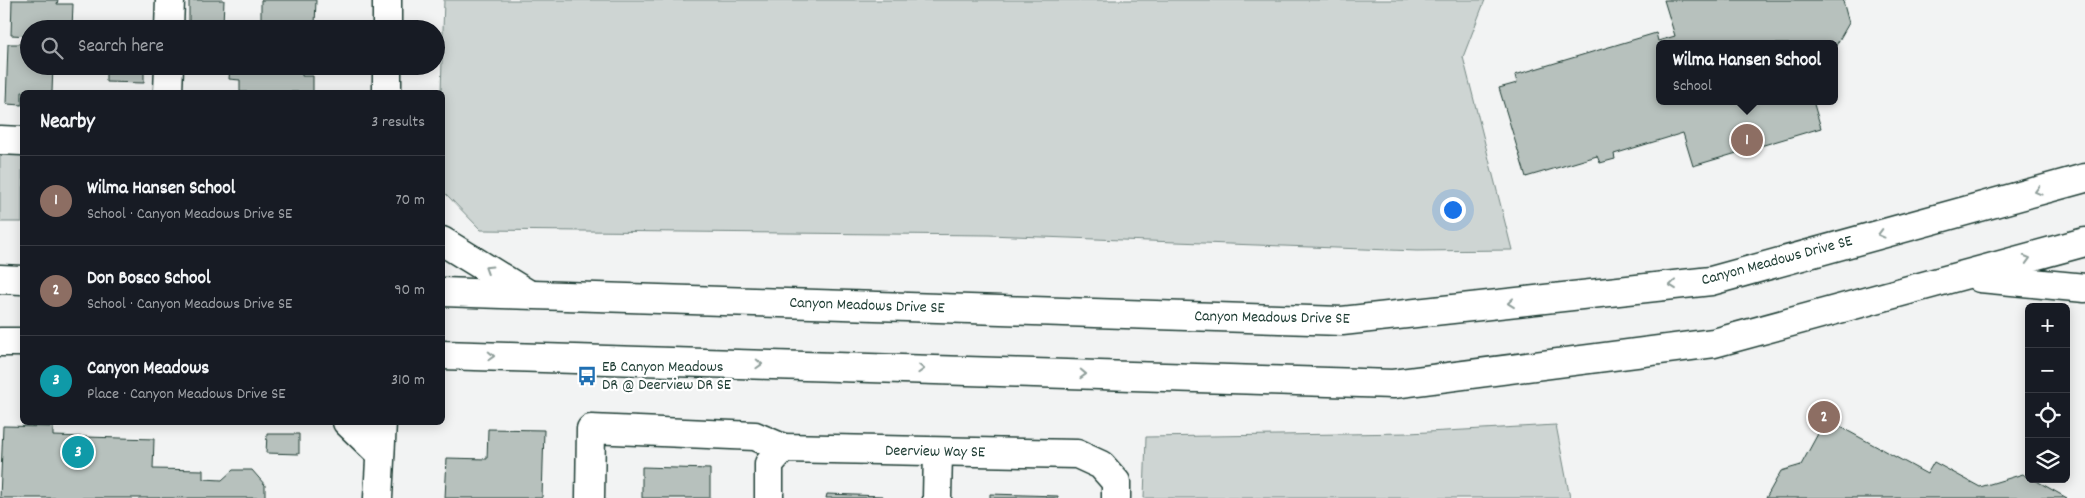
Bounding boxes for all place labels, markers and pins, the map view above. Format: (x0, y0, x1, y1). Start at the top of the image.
pin: 1 (1731, 121, 1763, 159)
place label: EB Canyon Meadows DR @ Deerview DR SE (602, 356, 732, 397)
bus stop icon: EB Canyon Meadows DR @ Deerview DR SE (576, 365, 598, 387)
pin: 2 (1808, 398, 1840, 436)
pin: 3 (62, 433, 94, 471)

